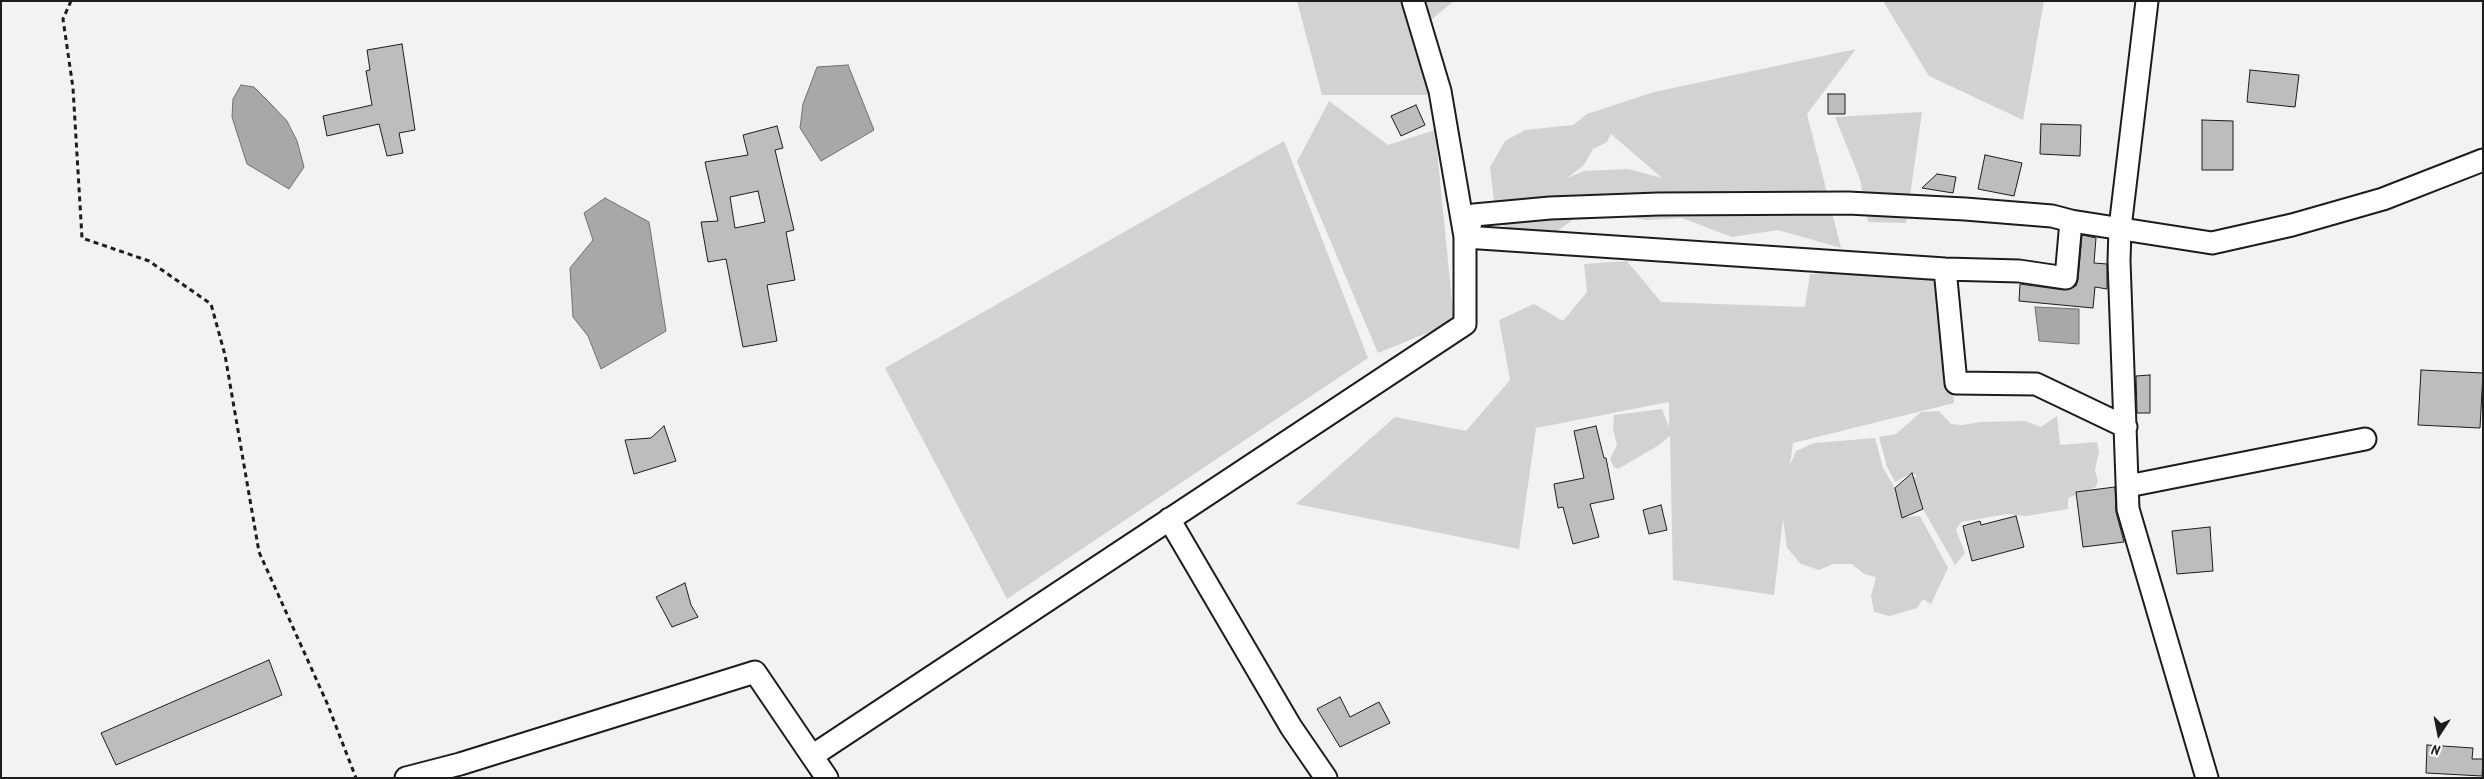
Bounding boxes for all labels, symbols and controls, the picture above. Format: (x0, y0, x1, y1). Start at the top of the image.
north arrow (2414, 709, 2464, 759)
text: N (2430, 737, 2443, 760)

